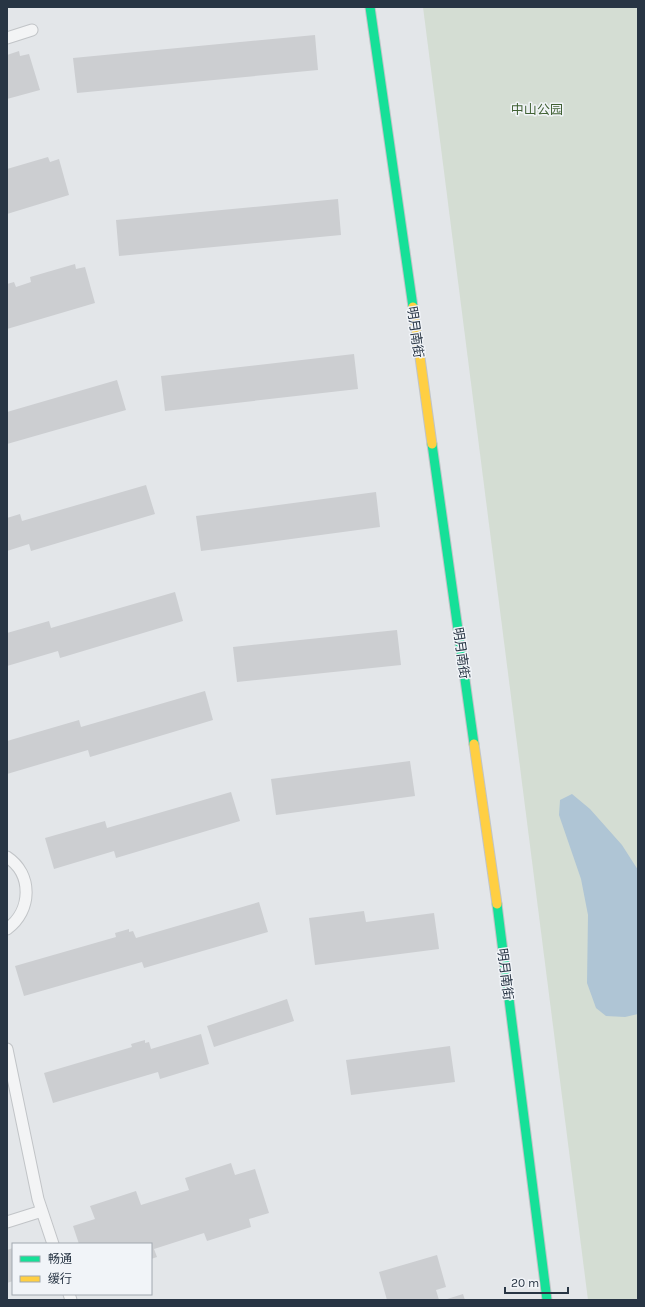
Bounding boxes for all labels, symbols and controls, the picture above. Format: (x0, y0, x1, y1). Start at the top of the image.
park label: 中山公园 (511, 102, 563, 117)
street label: 明月南街 (404, 305, 427, 359)
street label: 明月南街 (450, 626, 473, 680)
street label: 明月南街 (495, 947, 516, 1001)
legend (12, 1243, 152, 1295)
text: 畅通 (48, 1252, 72, 1266)
scale bar (505, 1269, 568, 1295)
text: 缓行 (48, 1272, 72, 1286)
text: 20 m (511, 1276, 539, 1290)

